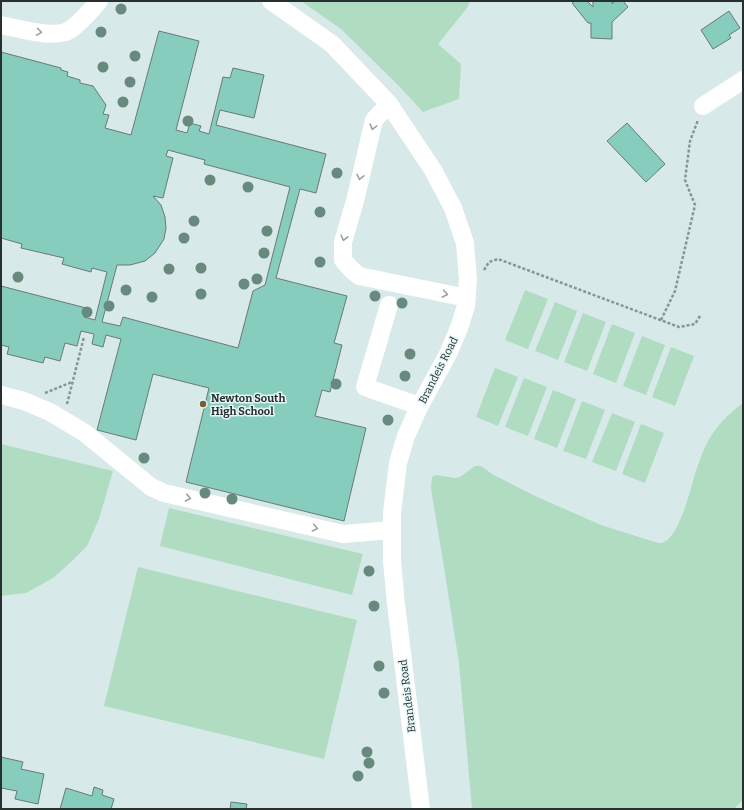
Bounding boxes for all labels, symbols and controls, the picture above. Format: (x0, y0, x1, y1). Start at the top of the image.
one-way arrow (36, 27, 42, 36)
one-way arrow (369, 123, 378, 130)
one-way arrow (357, 174, 365, 181)
one-way arrow (341, 235, 349, 241)
one-way arrow (441, 289, 448, 297)
street label: Brandeis Road (416, 334, 461, 406)
place label: Newton South High School (211, 392, 285, 418)
marker: Newton South High School (198, 399, 208, 409)
one-way arrow (185, 494, 192, 502)
one-way arrow (311, 523, 318, 532)
street label: Brandeis Road (397, 658, 418, 733)

